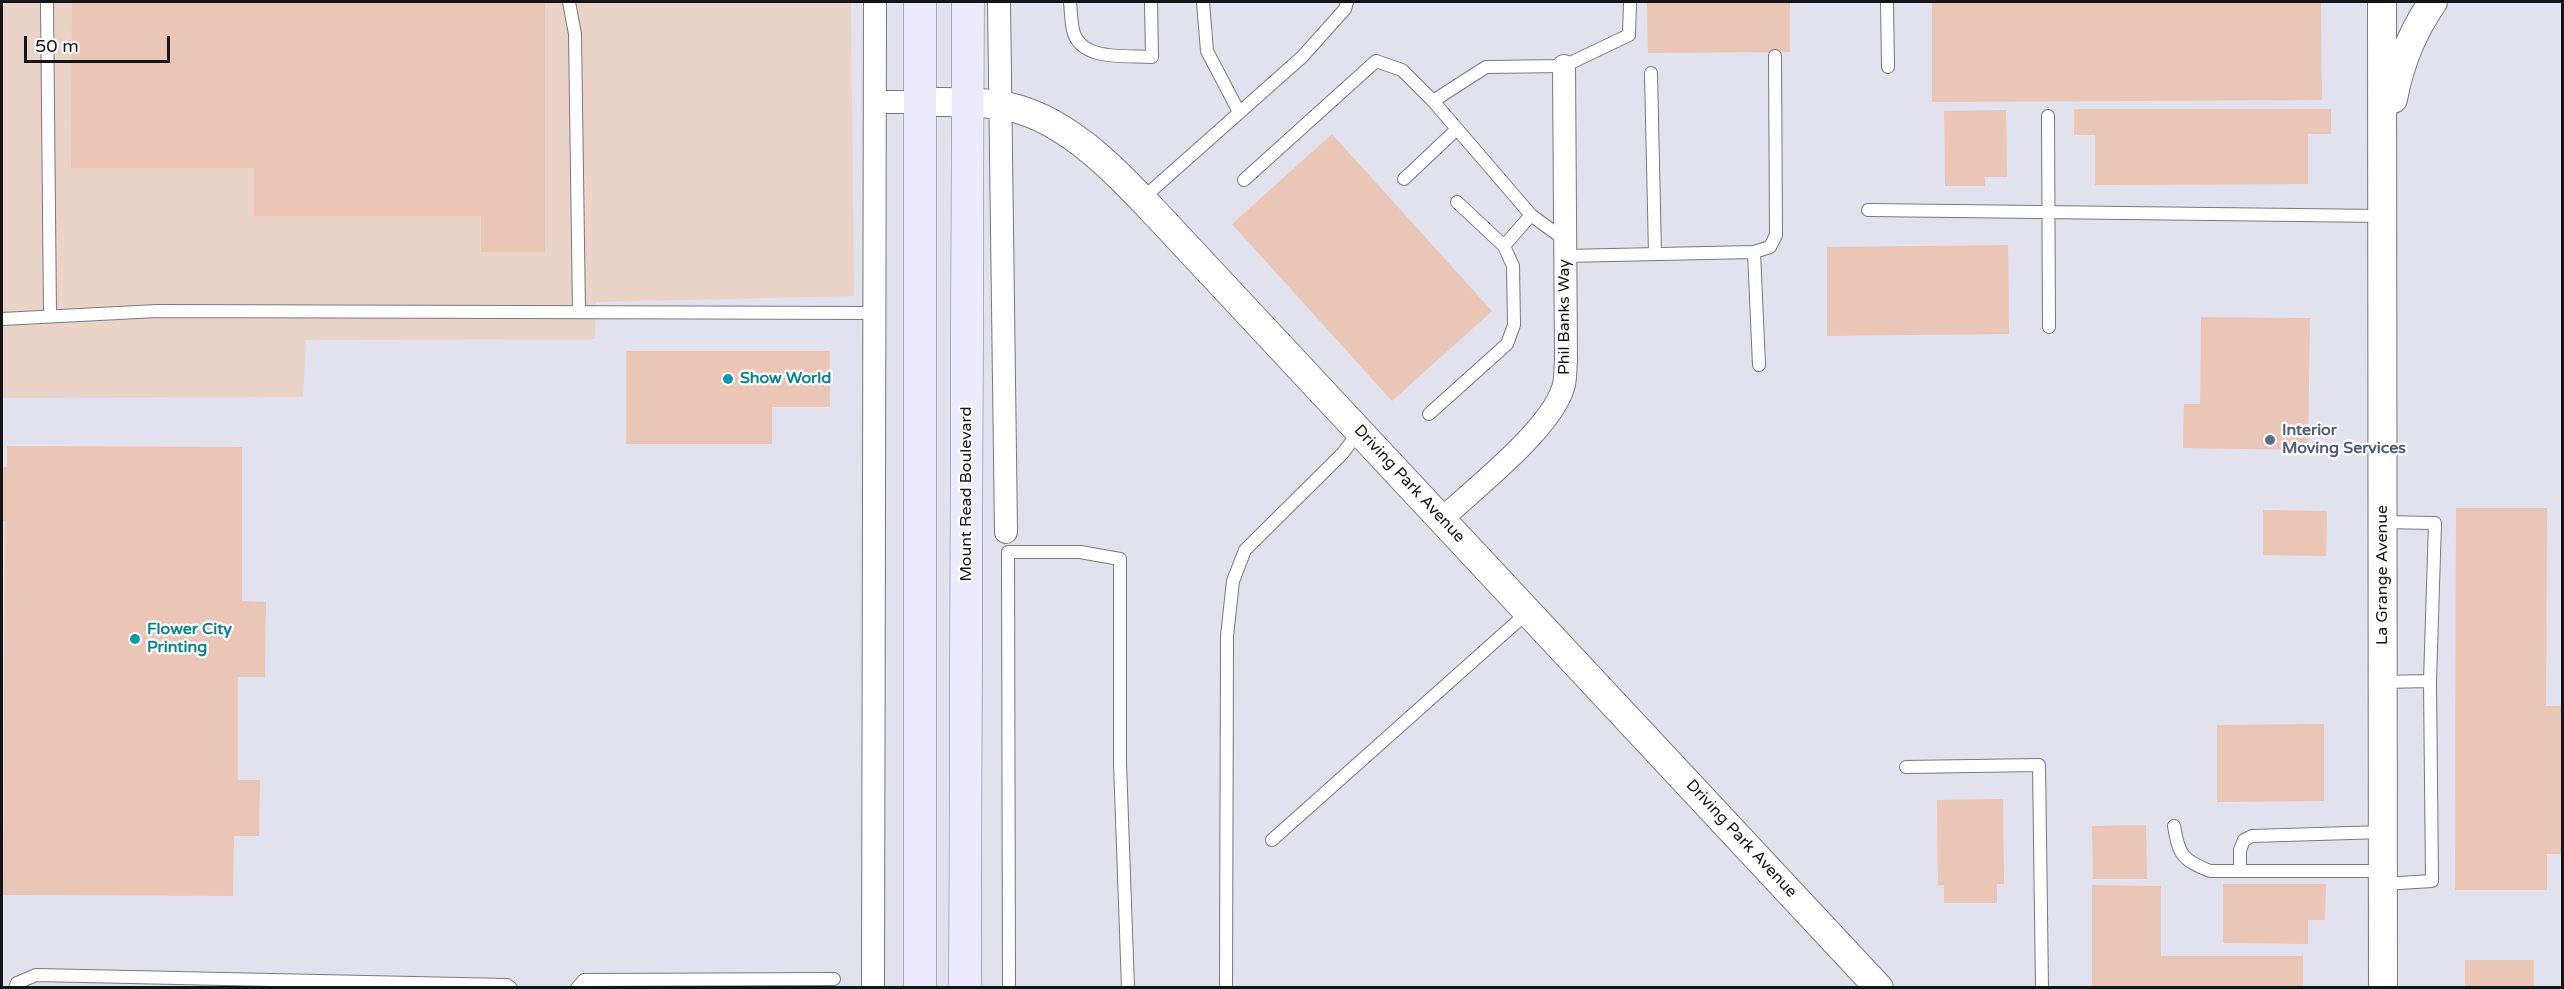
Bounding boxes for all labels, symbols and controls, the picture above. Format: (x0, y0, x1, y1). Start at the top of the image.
scale bar (27, 24, 172, 62)
text: 50 m (35, 35, 79, 57)
street label: Phil Banks Way (1555, 259, 1575, 375)
place label: Show World (740, 369, 831, 389)
marker: Show World (721, 372, 735, 386)
street label: Mount Read Boulevard (957, 406, 977, 582)
street label: Driving Park Avenue (1349, 421, 1469, 547)
place label: Interior Moving Services (2282, 421, 2406, 459)
marker: Interior Moving Services (2263, 433, 2277, 447)
street label: La Grange Avenue (2373, 505, 2393, 645)
place label: Flower City Printing (147, 620, 232, 658)
marker: Flower City Printing (128, 632, 142, 646)
street label: Driving Park Avenue (1681, 776, 1801, 902)

